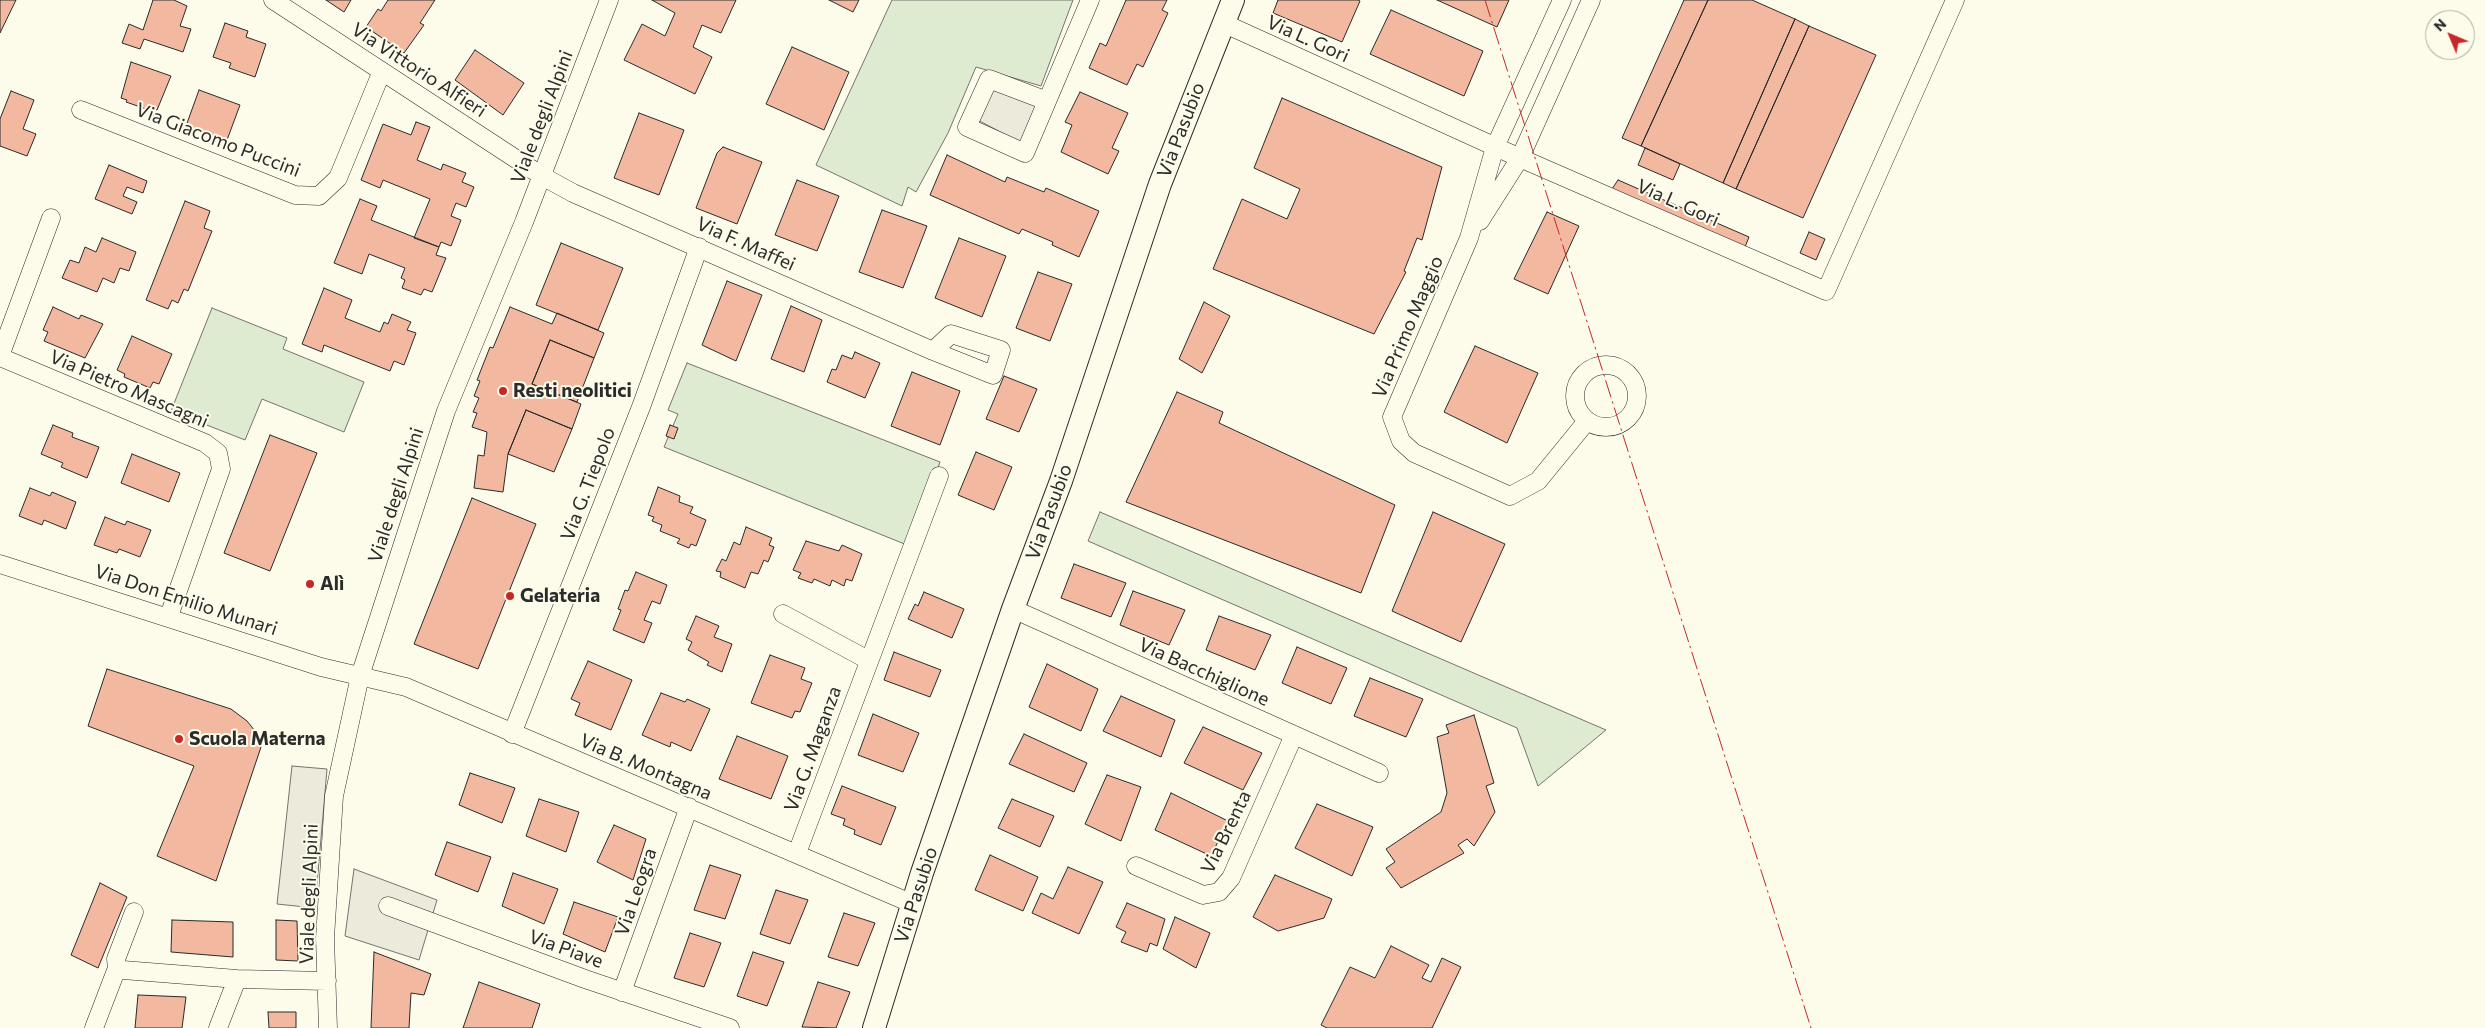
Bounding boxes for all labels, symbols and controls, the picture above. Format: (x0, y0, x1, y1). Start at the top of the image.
north arrow (2425, 10, 2475, 60)
street label: Via L. Gori (1263, 11, 1353, 67)
text: N (2430, 15, 2449, 34)
street label: Via Vittorio Alfieri (347, 18, 491, 122)
street label: Viale degli Alpini (506, 47, 578, 187)
street label: Via Pasubio (1152, 79, 1210, 181)
street label: Via Giacomo Puccini (132, 98, 304, 182)
street label: Via L. Gori (1633, 175, 1723, 231)
street label: Via F. Maffei (693, 212, 799, 276)
street label: Via Primo Maggio (1368, 252, 1448, 402)
street label: Via Pietro Mascagni (46, 345, 212, 433)
place label: Resti neolitici (513, 380, 632, 402)
marker: Resti neolitici (497, 385, 509, 397)
street label: Via G. Tiepolo (556, 424, 620, 544)
street label: Viale degli Alpini (363, 425, 429, 565)
street label: Via Pasubio (1021, 461, 1077, 563)
street label: Via Don Emilio Munari (92, 560, 280, 640)
place label: Alì (320, 573, 344, 595)
marker: Alì (304, 578, 316, 590)
place label: Gelateria (520, 585, 600, 607)
marker: Gelateria (504, 590, 516, 602)
street label: Via Bacchiglione (1135, 633, 1273, 711)
street label: Via G. Maganza (780, 683, 846, 815)
place label: Scuola Materna (189, 728, 326, 750)
street label: Via B. Montagna (577, 729, 715, 805)
marker: Scuola Materna (173, 733, 185, 745)
street label: Via Brenta (1196, 787, 1256, 877)
street label: Viale degli Alpini (295, 823, 323, 965)
street label: Via Pasubio (890, 844, 942, 946)
street label: Via Leogra (610, 845, 662, 939)
street label: Via Piave (526, 925, 606, 973)

